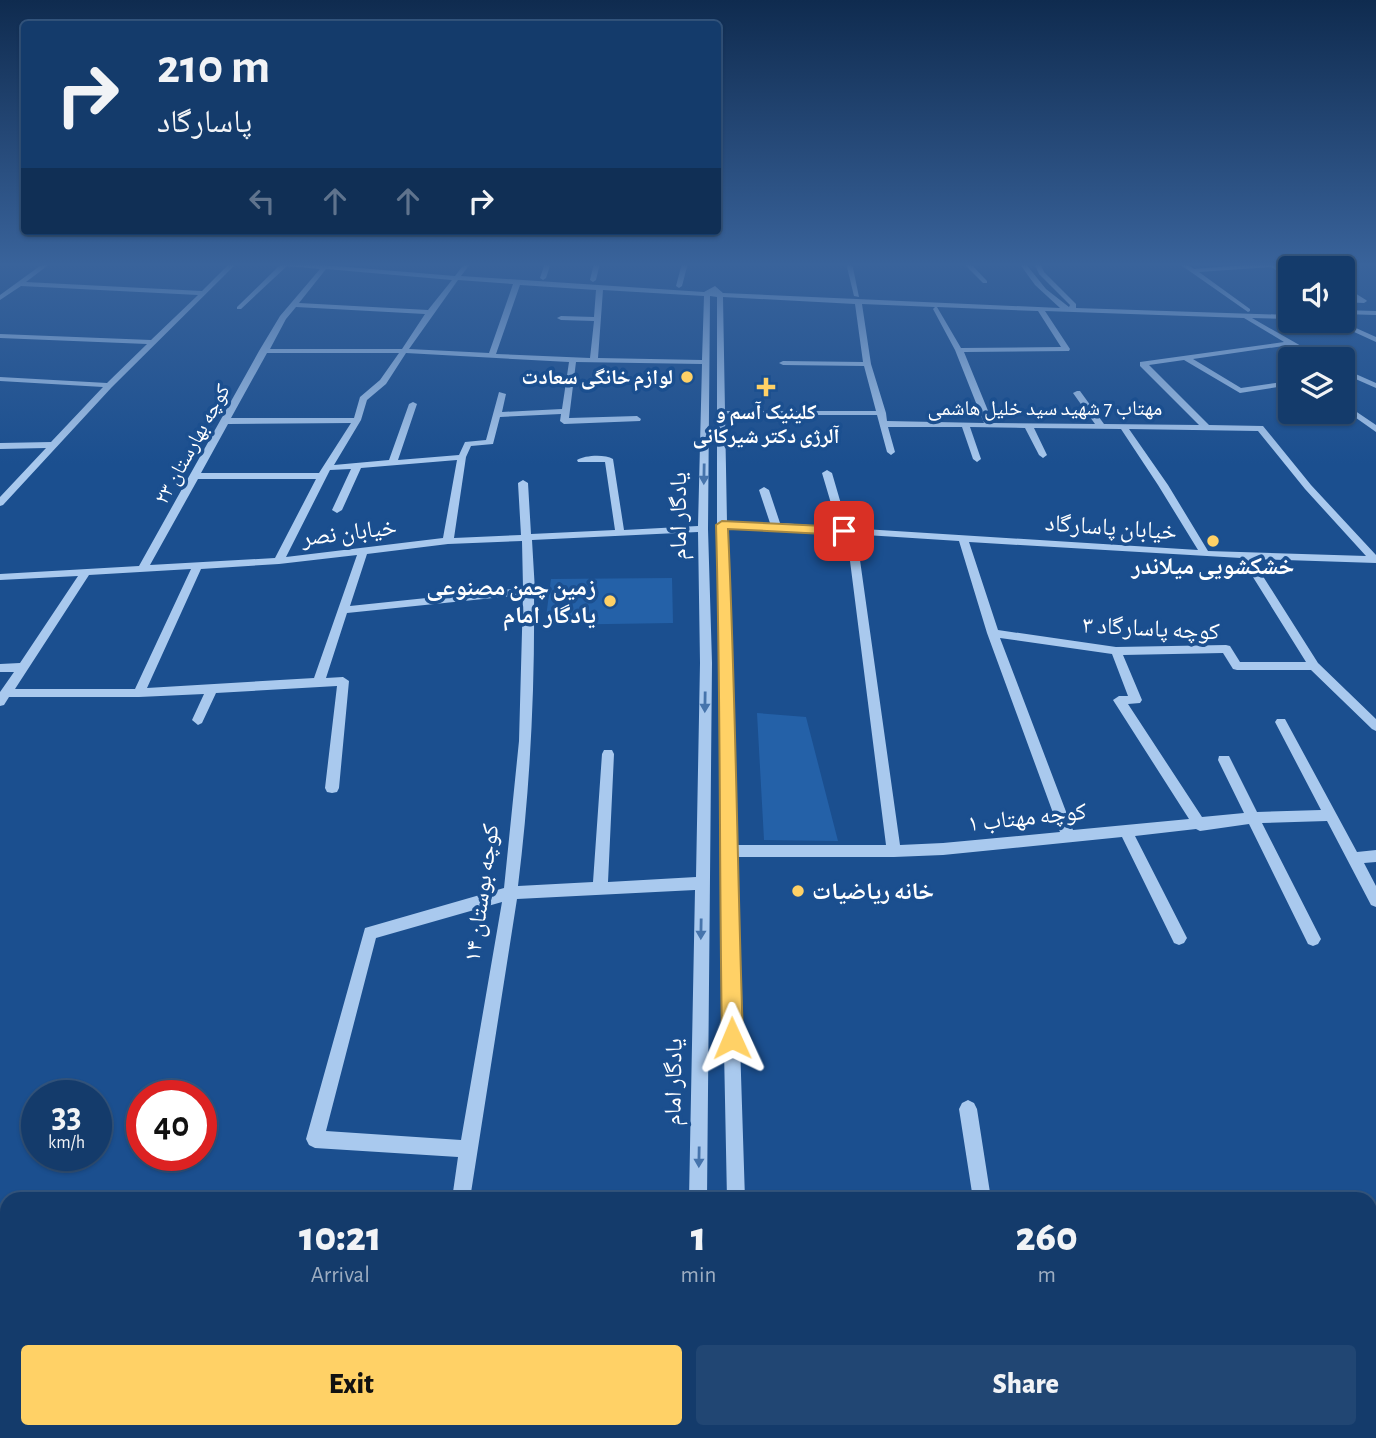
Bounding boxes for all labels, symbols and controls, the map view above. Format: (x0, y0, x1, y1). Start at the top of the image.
text: 210 m (157, 43, 270, 92)
icon: right (42, 49, 133, 140)
text: پاسارگاد (157, 106, 252, 138)
icon: left (243, 182, 281, 220)
icon: ahead (316, 182, 354, 220)
icon: ahead (389, 182, 427, 220)
icon: right (462, 182, 500, 220)
map controls (1278, 256, 1355, 424)
button: sound (1278, 256, 1355, 333)
button: layers (1278, 347, 1355, 424)
place label: لوازم خانگی سعادت (521, 367, 673, 391)
marker: لوازم خانگی سعادت (679, 369, 695, 385)
marker: کلینیک آسم و آلرژی دکتر شیرکانی (756, 377, 776, 397)
street label: کوچه بهارستان ۲۳ (151, 381, 235, 508)
street label: مهتاب 7 شهید سید خلیل هاشمی (928, 398, 1162, 421)
place label: کلینیک آسم و آلرژی دکتر شیرکانی (693, 401, 840, 449)
one-way arrow (698, 463, 710, 485)
street label: یادگار امام (667, 472, 694, 560)
pin (814, 501, 874, 561)
street label: خیابان پاسارگاد (1044, 511, 1178, 546)
icon: arrive (825, 512, 863, 550)
street label: خیابان نصر (299, 515, 398, 552)
marker: خشکشویی میلاندر (1205, 533, 1221, 549)
place label: خشکشویی میلاندر (1131, 555, 1294, 580)
place label: زمین چمن مصنوعی یادگار امام (426, 576, 596, 632)
marker: زمین چمن مصنوعی یادگار امام (602, 593, 618, 609)
street label: کوچه پاسارگاد ۳ (1082, 613, 1220, 646)
one-way arrow (699, 691, 711, 713)
street label: کوچه مهتاب ۱ (967, 800, 1088, 837)
street label: کوچه بوستان ۱۴ (460, 823, 505, 964)
place label: خانه ریاضیات (812, 880, 934, 905)
marker: خانه ریاضیات (790, 883, 806, 899)
one-way arrow (695, 918, 707, 940)
position arrow (695, 1001, 769, 1075)
street label: یادگار امام (661, 1038, 690, 1126)
speed limit sign: 40 (126, 1080, 217, 1171)
text: 33 (51, 1099, 82, 1134)
text: km/h (48, 1134, 85, 1152)
one-way arrow (693, 1146, 705, 1168)
text: 10:21 (299, 1216, 381, 1258)
text: 1 (691, 1216, 706, 1258)
text: 260 (1015, 1216, 1078, 1258)
text: Arrival (311, 1264, 370, 1287)
text: min (681, 1264, 716, 1287)
text: m (1037, 1264, 1056, 1287)
button: Exit (21, 1345, 682, 1425)
button: Share (696, 1345, 1356, 1425)

